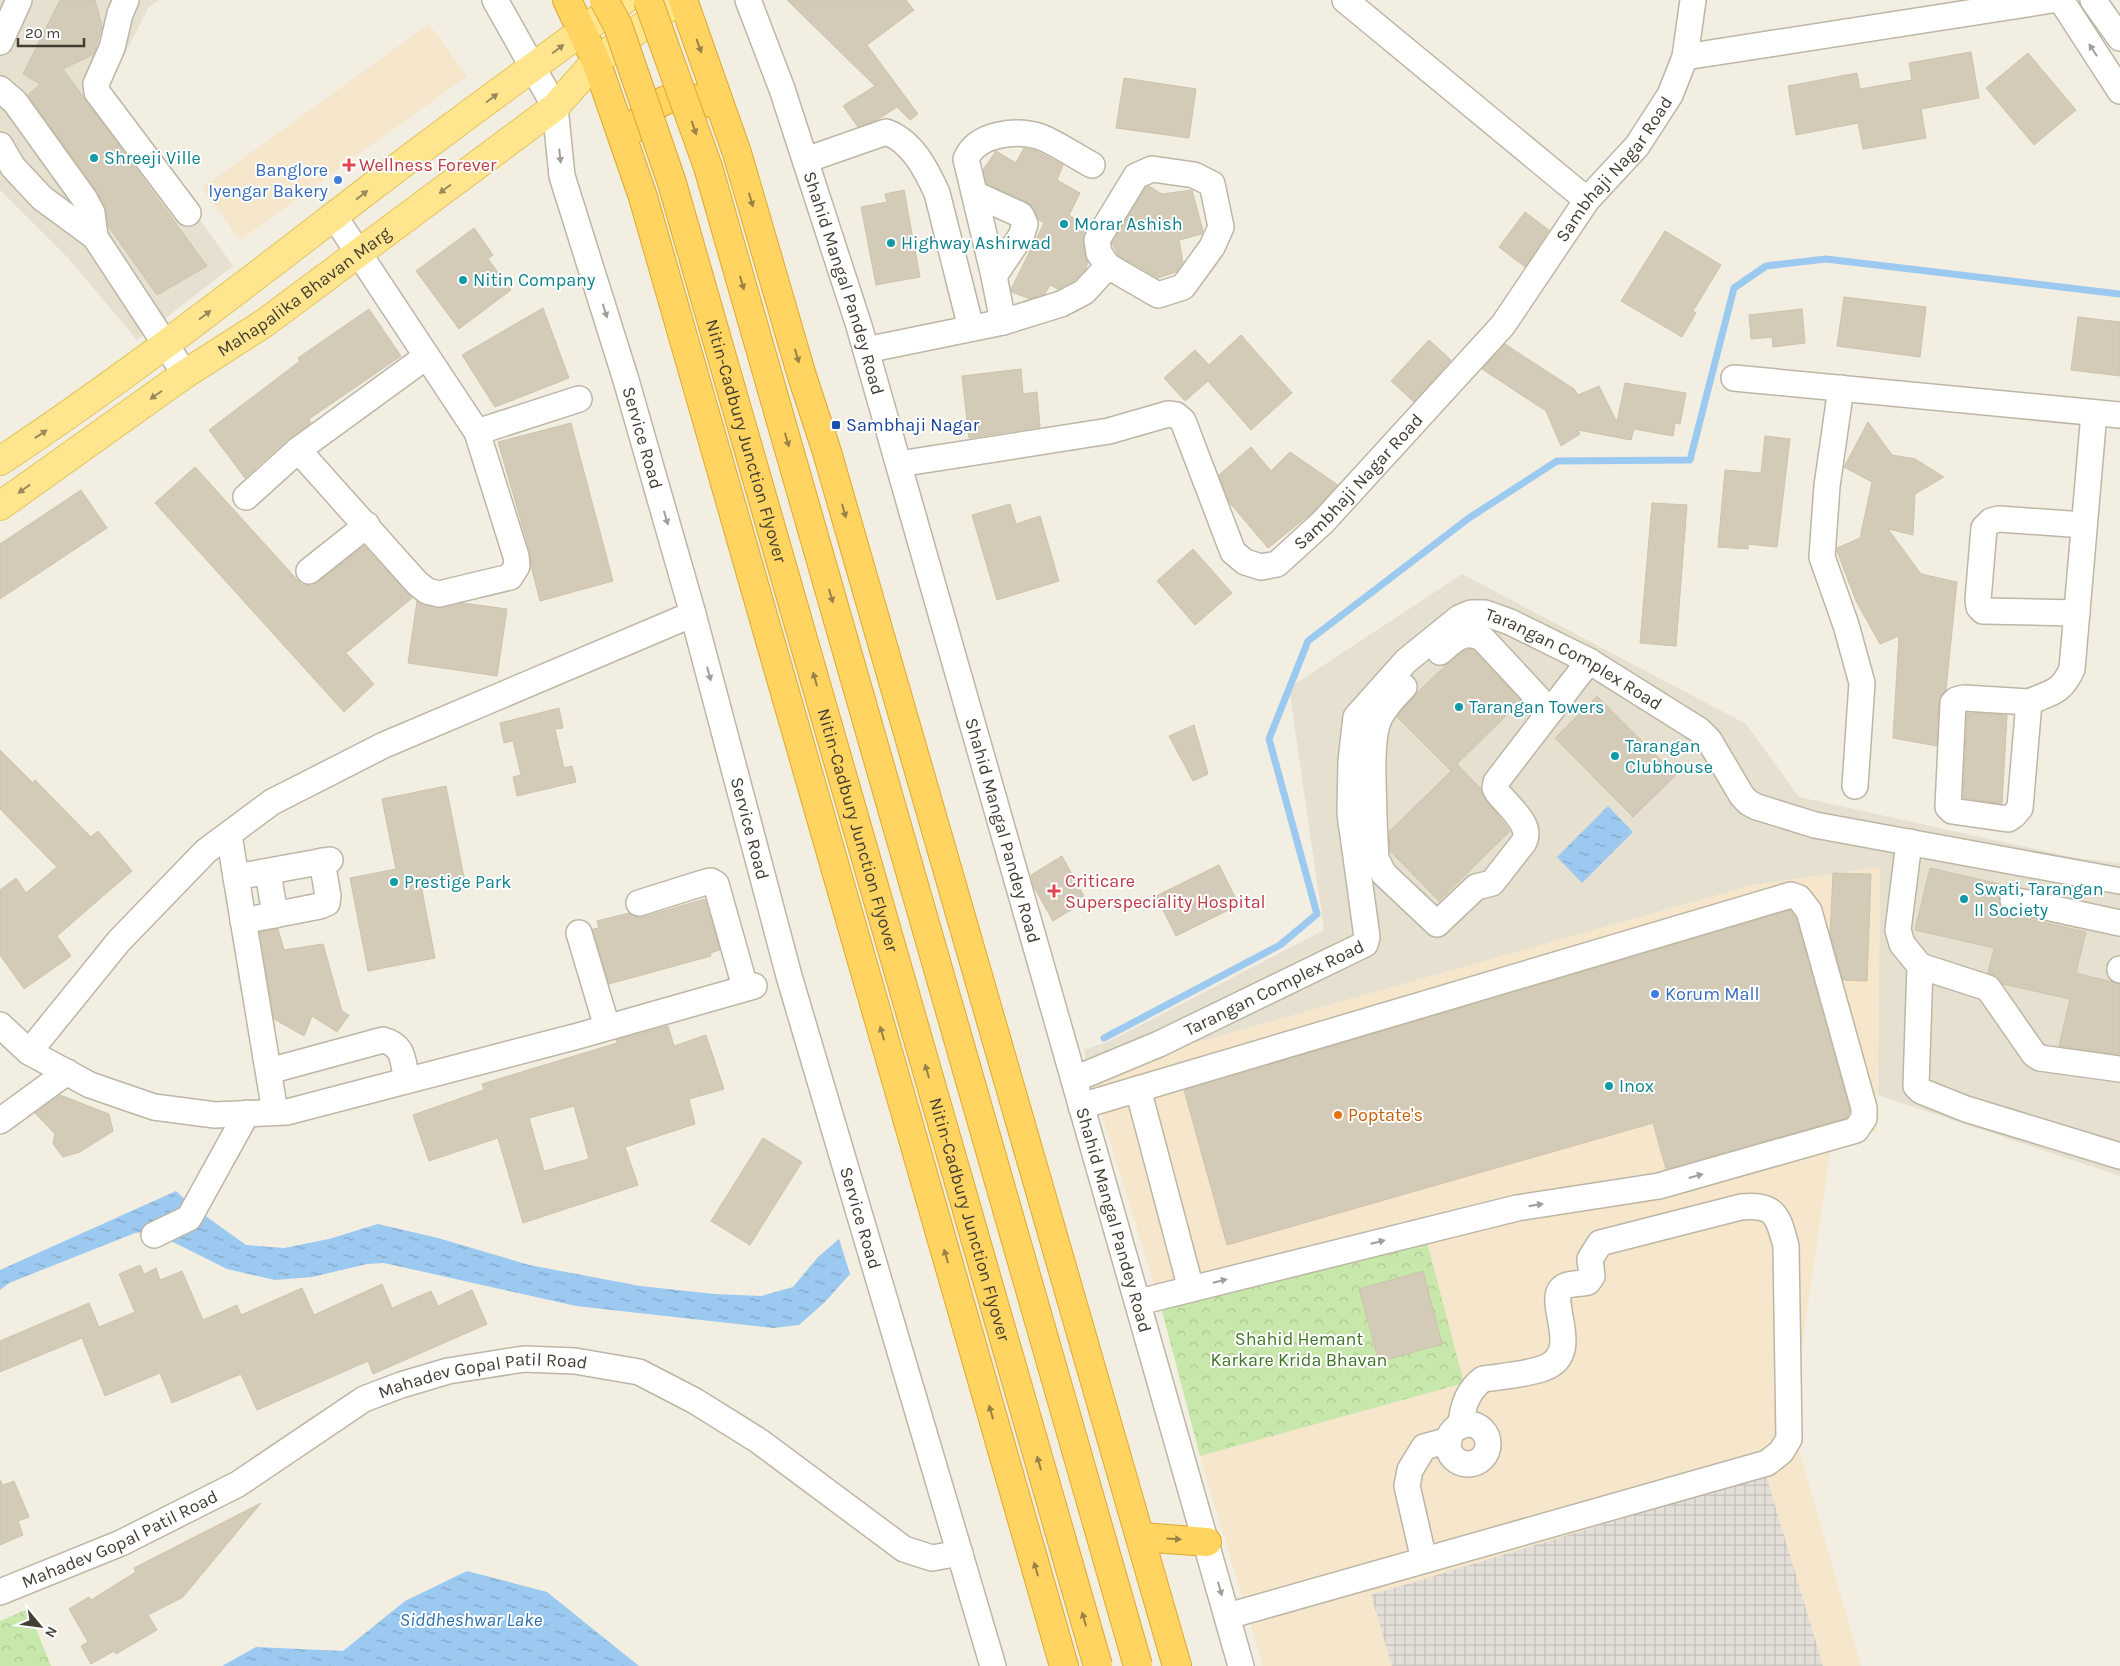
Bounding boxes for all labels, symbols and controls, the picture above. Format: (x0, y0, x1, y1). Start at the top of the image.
scale bar (18, 15, 84, 47)
text: 20 m (25, 24, 60, 42)
one-way arrow (695, 39, 703, 54)
one-way arrow (2089, 43, 2098, 57)
one-way arrow (551, 44, 565, 54)
street label: Sambhaji Nagar Road (1551, 92, 1677, 246)
one-way arrow (485, 93, 499, 103)
one-way arrow (690, 121, 698, 136)
place label: Shreeji Ville (104, 147, 201, 169)
one-way arrow (556, 148, 564, 164)
marker: Shreeji Ville (88, 152, 100, 164)
place label: Wellness Forever (359, 154, 497, 176)
place label: Banglore Iyengar Bakery (208, 159, 329, 202)
marker: Wellness Forever (343, 159, 355, 171)
street label: Shahid Mangal Pandey Road (798, 168, 889, 397)
marker: Banglore Iyengar Bakery (332, 174, 344, 186)
one-way arrow (439, 183, 452, 194)
one-way arrow (355, 190, 369, 200)
one-way arrow (747, 192, 755, 207)
place label: Morar Ashish (1074, 213, 1183, 235)
marker: Morar Ashish (1058, 218, 1070, 230)
street label: Mahapalika Bhavan Marg (213, 222, 395, 362)
place label: Highway Ashirwad (901, 232, 1051, 254)
marker: Highway Ashirwad (885, 237, 897, 249)
place label: Nitin Company (473, 269, 596, 291)
marker: Nitin Company (457, 274, 469, 286)
one-way arrow (738, 276, 746, 291)
one-way arrow (601, 304, 609, 319)
one-way arrow (198, 309, 211, 320)
street label: Nitin-Cadbury Junction Flyover (701, 317, 792, 566)
one-way arrow (793, 348, 801, 363)
street label: Service Road (617, 384, 668, 492)
one-way arrow (150, 390, 163, 400)
street label: Sambhaji Nagar Road (1289, 409, 1428, 554)
place label: Sambhaji Nagar (846, 414, 980, 436)
marker: Sambhaji Nagar (830, 419, 842, 431)
one-way arrow (34, 430, 47, 439)
one-way arrow (783, 432, 791, 447)
one-way arrow (17, 484, 31, 494)
one-way arrow (840, 504, 848, 519)
one-way arrow (662, 510, 670, 525)
one-way arrow (828, 588, 836, 603)
street label: Tarangan Complex Road (1482, 603, 1666, 715)
one-way arrow (705, 667, 713, 682)
one-way arrow (811, 672, 819, 687)
place label: Tarangan Towers (1469, 696, 1605, 718)
marker: Tarangan Towers (1453, 701, 1465, 713)
street label: Nitin-Cadbury Junction Flyover (813, 706, 903, 955)
street label: Shahid Mangal Pandey Road (960, 715, 1045, 946)
place label: Tarangan Clubhouse (1625, 735, 1713, 778)
marker: Tarangan Clubhouse (1609, 750, 1621, 762)
street label: Service Road (726, 775, 774, 882)
place label: Criticare Superspeciality Hospital (1065, 870, 1266, 913)
place label: Prestige Park (404, 871, 512, 893)
marker: Prestige Park (388, 876, 400, 888)
place label: Swati, Tarangan II Society (1974, 878, 2104, 921)
marker: Criticare Superspeciality Hospital (1047, 884, 1061, 898)
marker: Swati, Tarangan II Society (1958, 893, 1970, 905)
street label: Tarangan Complex Road (1181, 935, 1368, 1041)
place label: Korum Mall (1665, 983, 1760, 1005)
marker: Korum Mall (1649, 988, 1661, 1000)
one-way arrow (878, 1025, 886, 1040)
one-way arrow (923, 1064, 931, 1079)
place label: Inox (1619, 1075, 1654, 1097)
marker: Inox (1603, 1080, 1615, 1092)
street label: Nitin-Cadbury Junction Flyover (924, 1095, 1015, 1344)
place label: Poptate's (1348, 1104, 1423, 1126)
street label: Shahid Mangal Pandey Road (1071, 1105, 1156, 1335)
marker: Poptate's (1332, 1109, 1344, 1121)
street label: Service Road (835, 1164, 886, 1272)
one-way arrow (1688, 1171, 1703, 1179)
one-way arrow (1528, 1201, 1544, 1209)
one-way arrow (1370, 1238, 1385, 1246)
one-way arrow (942, 1249, 950, 1264)
one-way arrow (1213, 1277, 1228, 1285)
park label: Shahid Hemant Karkare Krida Bhavan (1211, 1328, 1387, 1371)
street label: Mahadev Gopal Patil Road (375, 1348, 589, 1404)
one-way arrow (987, 1405, 995, 1420)
one-way arrow (1035, 1455, 1043, 1470)
street label: Mahadev Gopal Patil Road (18, 1485, 222, 1593)
one-way arrow (1166, 1536, 1182, 1544)
one-way arrow (1031, 1561, 1039, 1576)
one-way arrow (1216, 1581, 1224, 1596)
north arrow (15, 1601, 65, 1651)
water label: Siddheshwar Lake (400, 1609, 543, 1631)
one-way arrow (1080, 1612, 1088, 1627)
text: N (41, 1624, 61, 1641)

